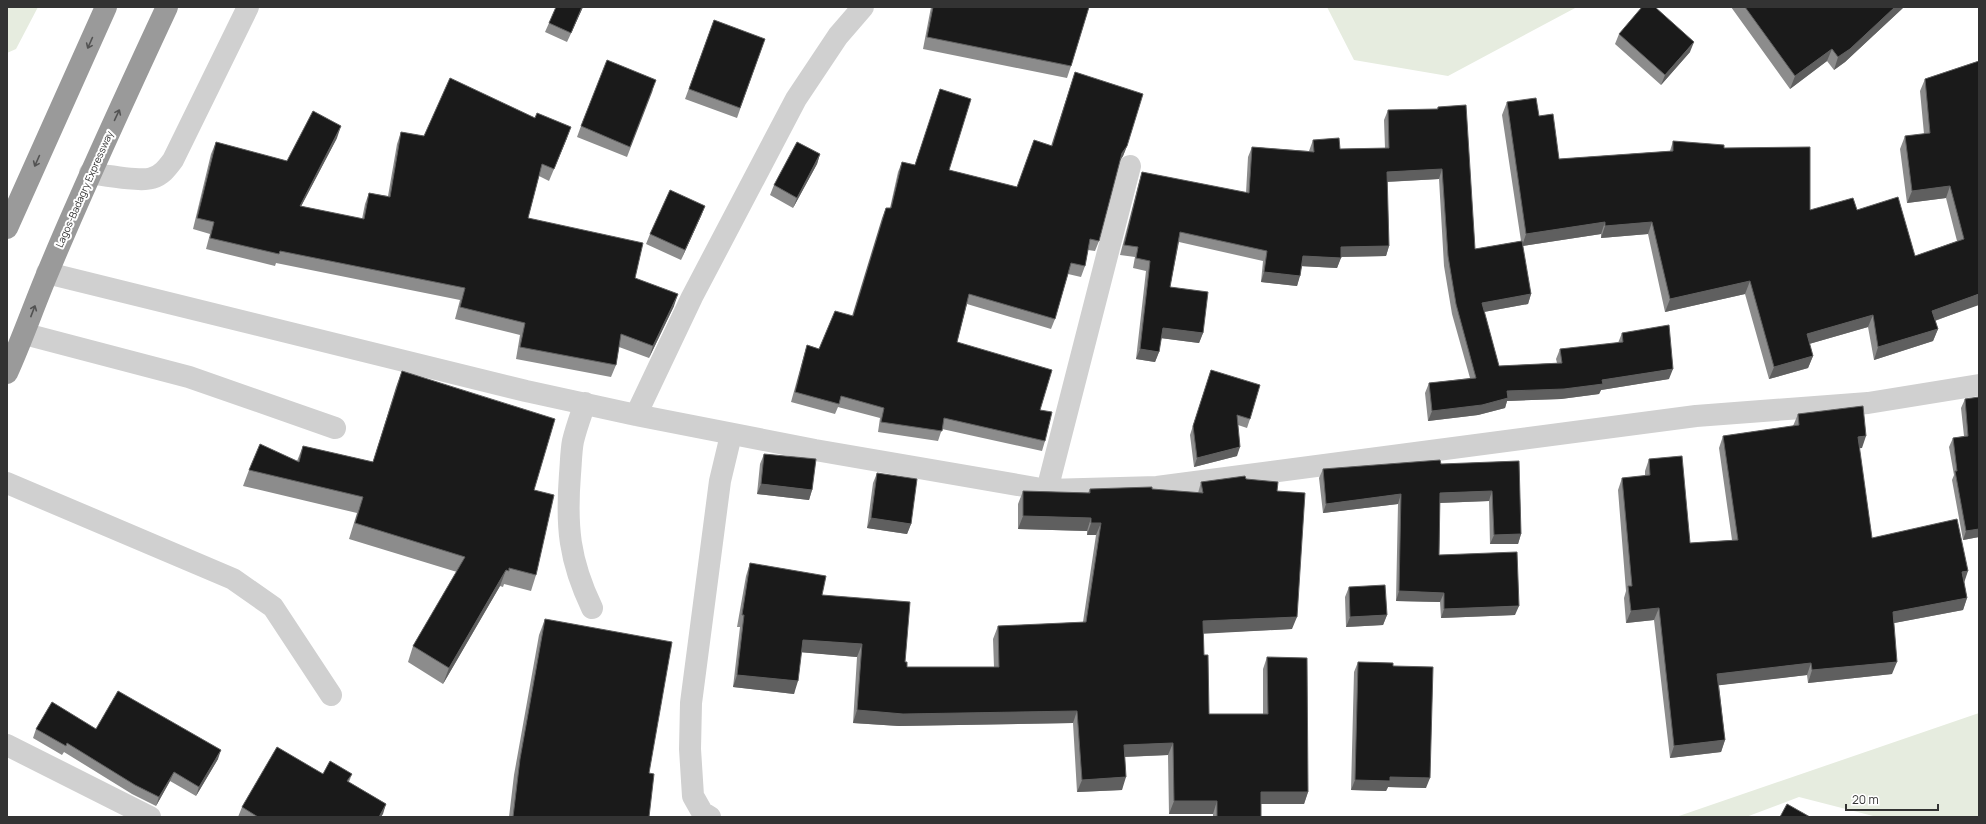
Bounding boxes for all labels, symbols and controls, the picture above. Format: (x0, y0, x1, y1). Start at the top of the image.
one-way arrow (86, 36, 93, 48)
one-way arrow (114, 109, 122, 121)
street label: Lagos-Badagry Expressway (52, 128, 116, 250)
one-way arrow (33, 155, 40, 167)
one-way arrow (30, 305, 37, 318)
scale bar (1846, 786, 1938, 812)
text: 20 m (1852, 791, 1879, 808)

